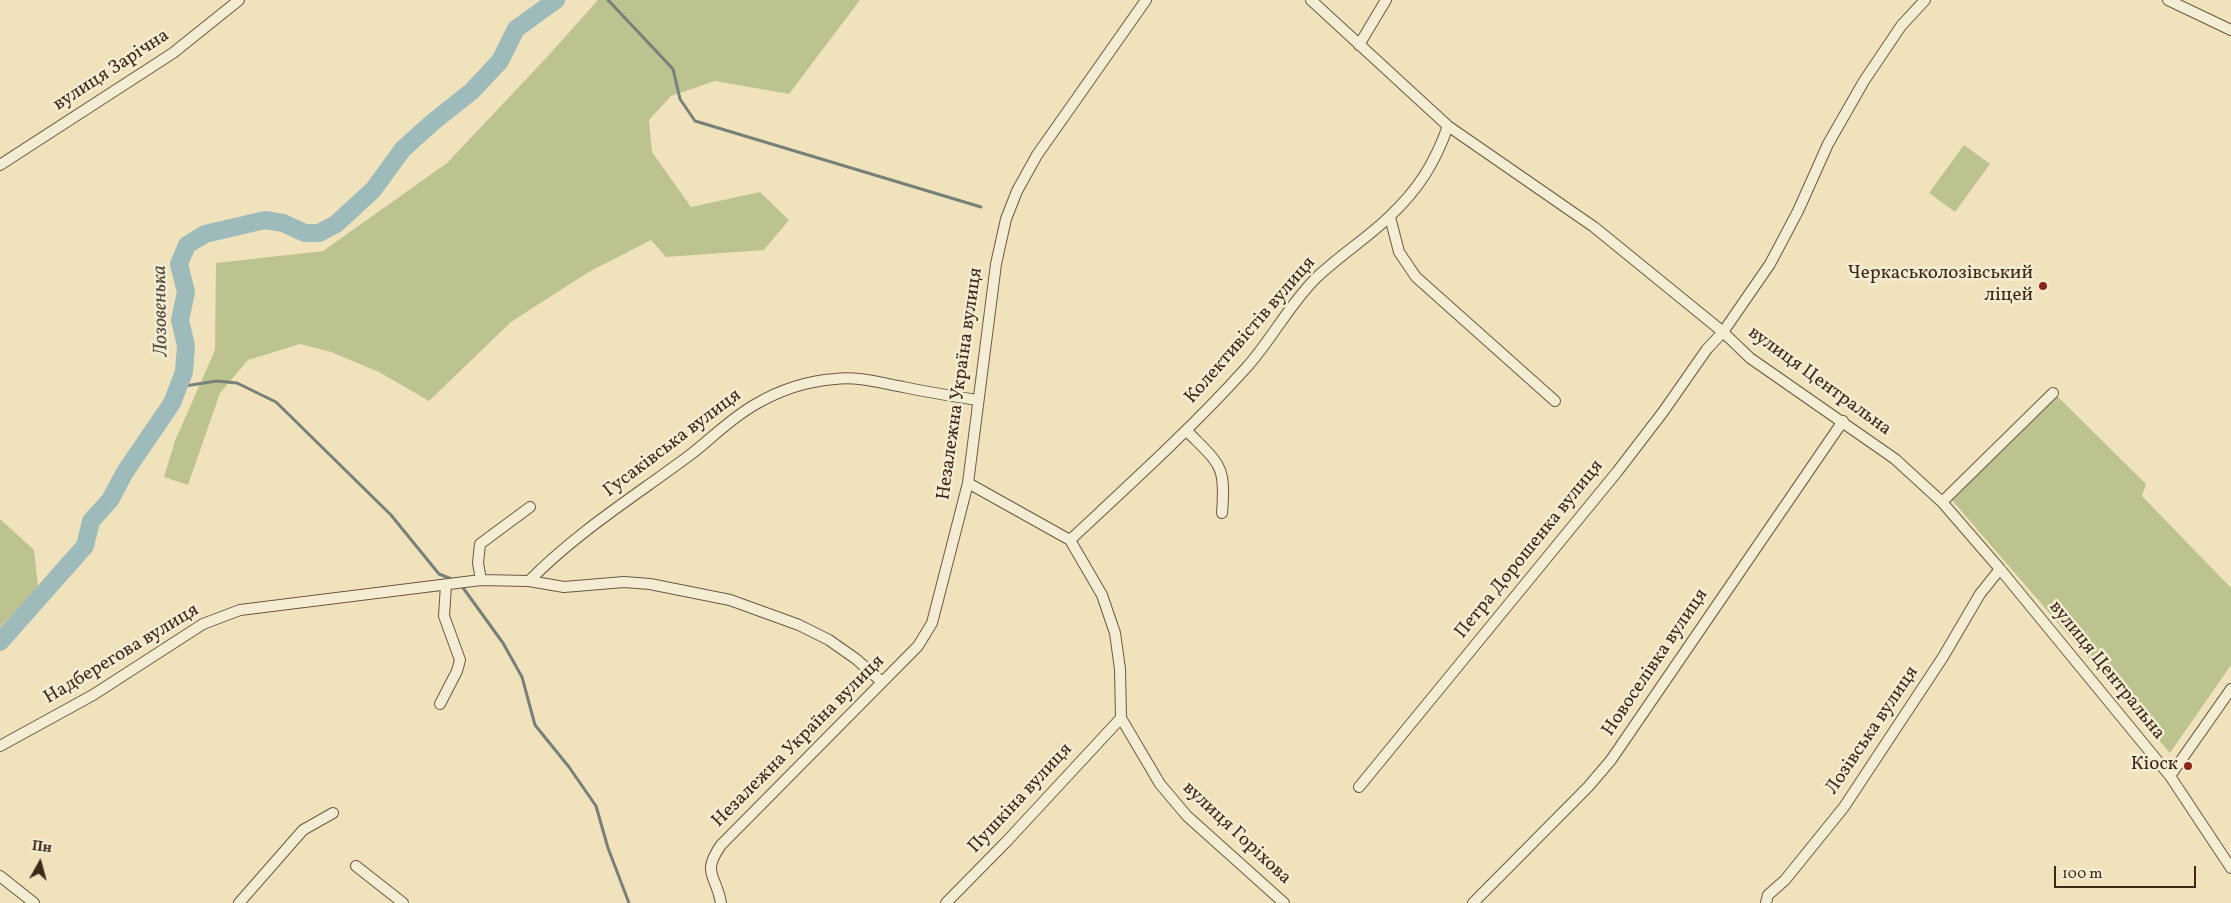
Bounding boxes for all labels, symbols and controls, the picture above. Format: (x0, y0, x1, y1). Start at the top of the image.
street label: вулиця Зарічна (50, 25, 174, 117)
street label: Колективістів вулиця (1181, 253, 1321, 409)
place label: Черкаськолозівський ліцей (1848, 264, 2033, 308)
water label: Лозовенька (149, 265, 175, 357)
street label: Незалежна Україна вулиця (933, 266, 989, 502)
marker: Черкаськолозівський ліцей (2037, 280, 2049, 292)
street label: вулиця Центральна (1743, 322, 1895, 442)
street label: Гусаківська вулиця (600, 385, 746, 503)
street label: Петра Дорошенка вулиця (1451, 456, 1609, 644)
street label: Новоселівка вулиця (1598, 585, 1714, 741)
street label: вулиця Центральна (2043, 597, 2169, 745)
street label: Надберегова вулиця (40, 600, 204, 710)
street label: Незалежна Україна вулиця (708, 651, 890, 833)
street label: Лозівська вулиця (1822, 663, 1924, 799)
street label: Пушкіна вулиця (964, 739, 1078, 859)
place label: Кіоск (2131, 755, 2178, 777)
marker: Кіоск (2182, 760, 2194, 772)
street label: вулиця Горіхова (1177, 778, 1295, 890)
text: Пн (31, 837, 53, 858)
north arrow (15, 838, 65, 888)
scale bar (2056, 856, 2198, 888)
text: 100 m (2062, 864, 2102, 885)

